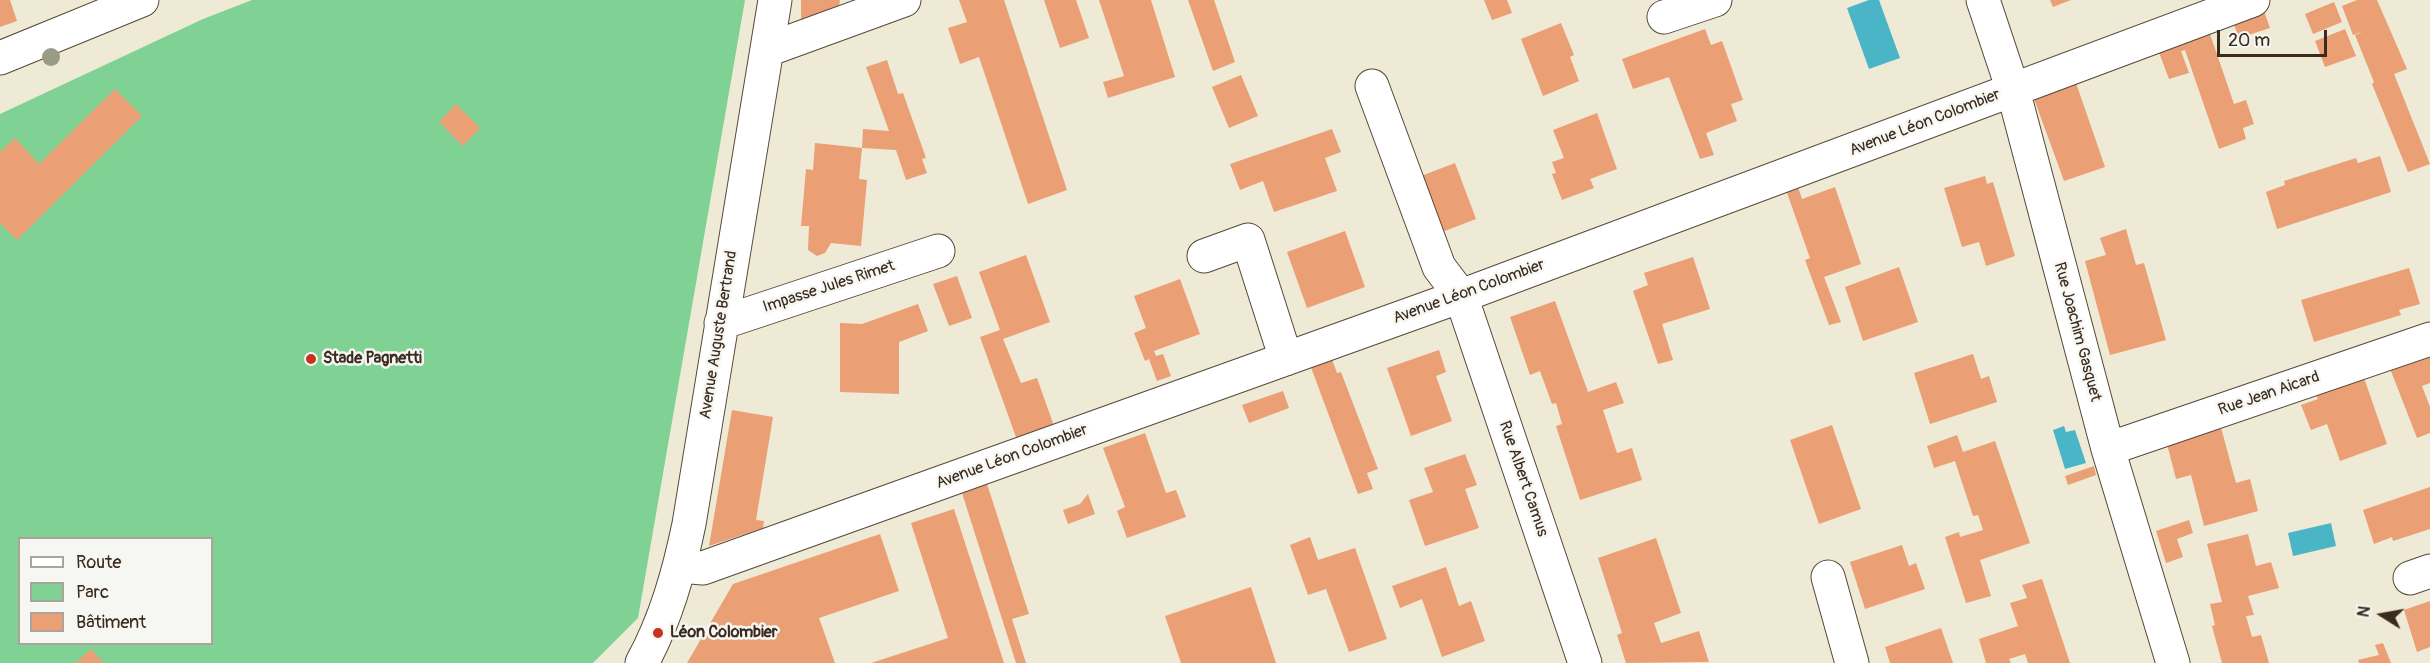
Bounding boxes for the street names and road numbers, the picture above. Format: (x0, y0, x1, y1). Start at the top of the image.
street label: Avenue Léon Colombier (1847, 85, 2003, 161)
street label: Avenue Auguste Bertrand (696, 249, 742, 421)
street label: Avenue Léon Colombier (1391, 256, 1547, 328)
street label: Impasse Jules Rimet (761, 257, 897, 317)
street label: Rue Joachim Gasquet (2049, 260, 2105, 404)
street label: Rue Jean Aicard (2216, 368, 2322, 420)
street label: Rue Albert Camus (1494, 419, 1552, 539)
street label: Avenue Léon Colombier (934, 421, 1090, 493)

